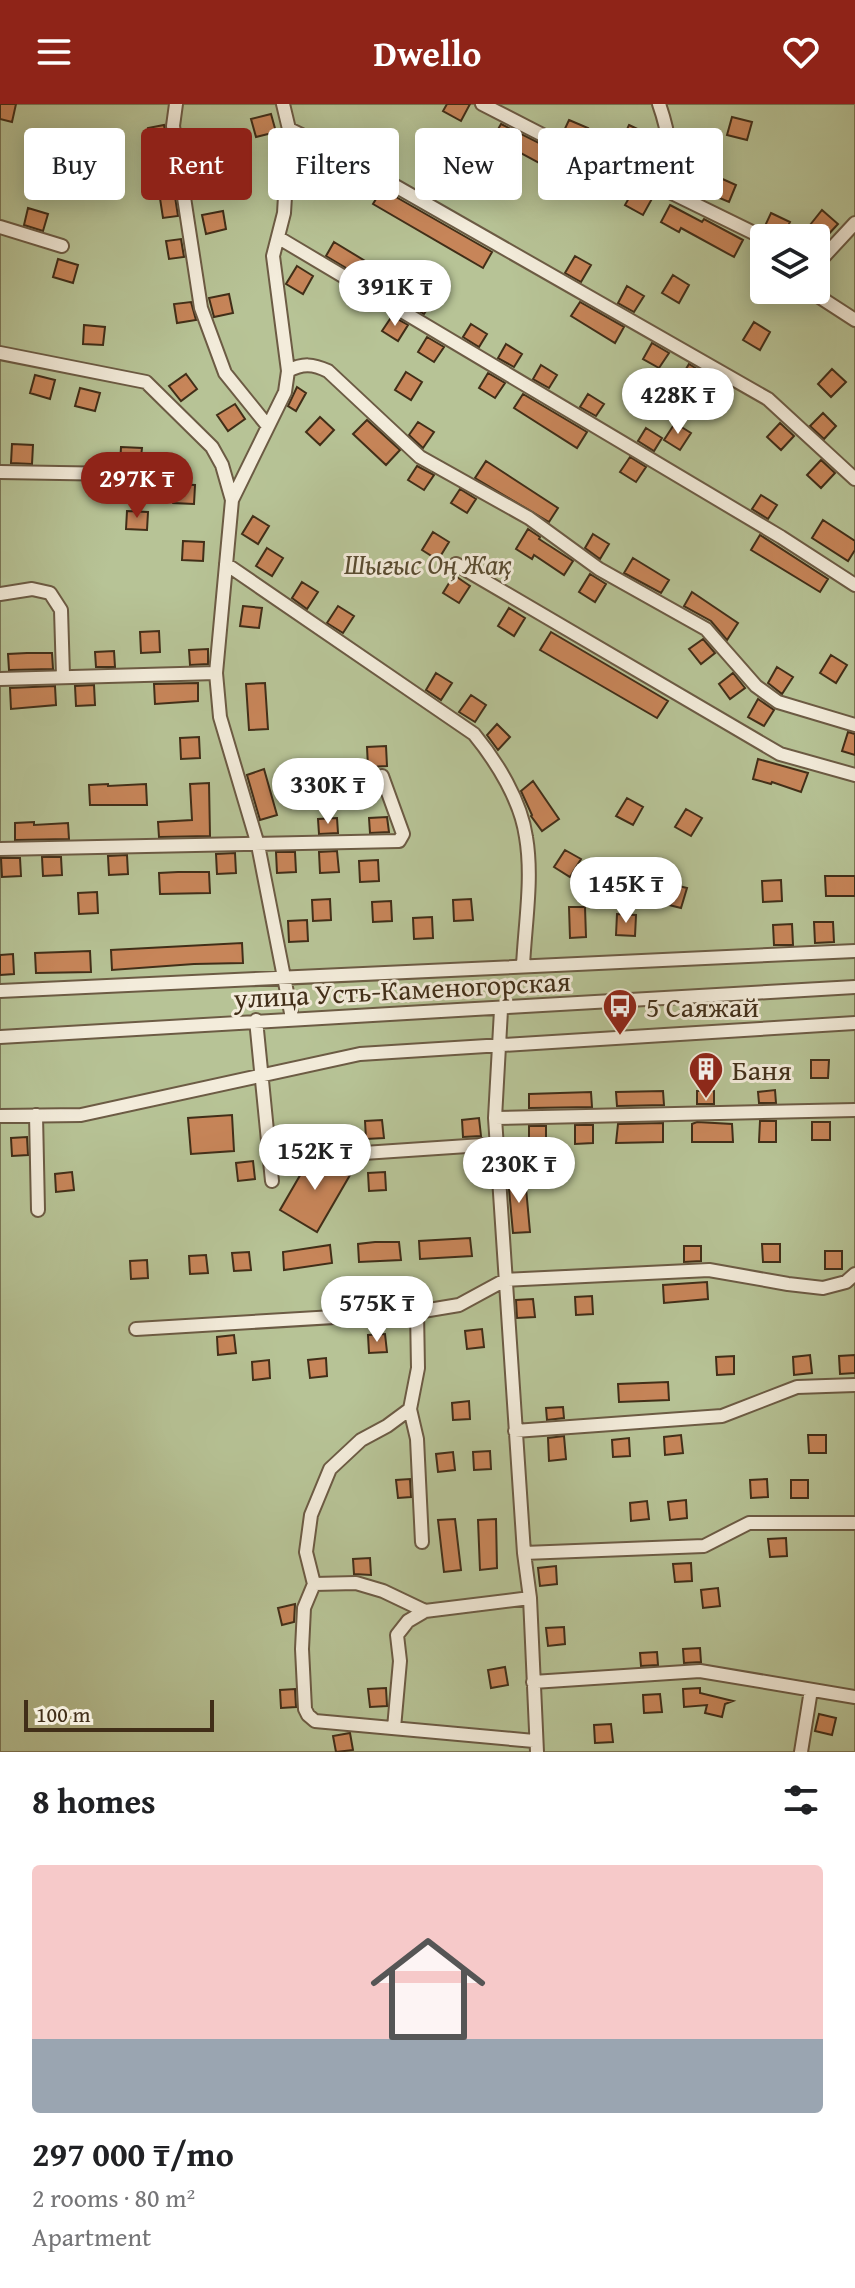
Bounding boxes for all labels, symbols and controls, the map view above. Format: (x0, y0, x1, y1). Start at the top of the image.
text: Dwello (374, 26, 481, 79)
icon: menu (32, 30, 76, 74)
icon: heart (779, 30, 823, 74)
chip: Buy (24, 128, 125, 200)
chip: Rent (141, 128, 252, 200)
chip: Filters (268, 128, 399, 200)
chip: New (415, 128, 522, 200)
chip: Apartment (538, 128, 723, 200)
map controls (750, 224, 830, 304)
button: layers (750, 224, 830, 304)
pin: 391K ₸ (330, 260, 460, 328)
text: 391K ₸ (357, 266, 433, 305)
pin: 428K ₸ (613, 368, 743, 436)
text: 428K ₸ (640, 374, 716, 413)
pin: 297K ₸ (72, 452, 202, 520)
text: 297K ₸ (99, 458, 175, 497)
park label: Шығыс Оң Жақ (344, 543, 512, 584)
pin: 330K ₸ (263, 758, 393, 826)
text: 330K ₸ (290, 764, 366, 803)
pin: 145K ₸ (561, 857, 691, 925)
text: 145K ₸ (588, 863, 664, 902)
street label: улица Усть-Каменогорская (231, 960, 572, 1018)
place label: 5 Саяжай (646, 986, 759, 1027)
bus stop icon: 5 Саяжай (601, 987, 639, 1037)
place label: Баня (732, 1049, 792, 1090)
building icon: Баня (687, 1050, 725, 1100)
pin: 152K ₸ (250, 1124, 380, 1192)
text: 152K ₸ (277, 1130, 353, 1169)
pin: 230K ₸ (454, 1137, 584, 1205)
text: 230K ₸ (481, 1143, 557, 1182)
pin: 575K ₸ (312, 1276, 442, 1344)
text: 575K ₸ (339, 1282, 415, 1321)
scale bar (24, 1696, 214, 1732)
text: 100 m (36, 1698, 91, 1730)
text: 8 homes (32, 1776, 156, 1825)
icon: filters (779, 1778, 823, 1822)
icon: home (356, 1917, 500, 2061)
text: 297 000 ₸/mo (32, 2129, 234, 2178)
text: 2 rooms · 80 m² (32, 2178, 195, 2217)
text: Apartment (32, 2217, 151, 2256)

